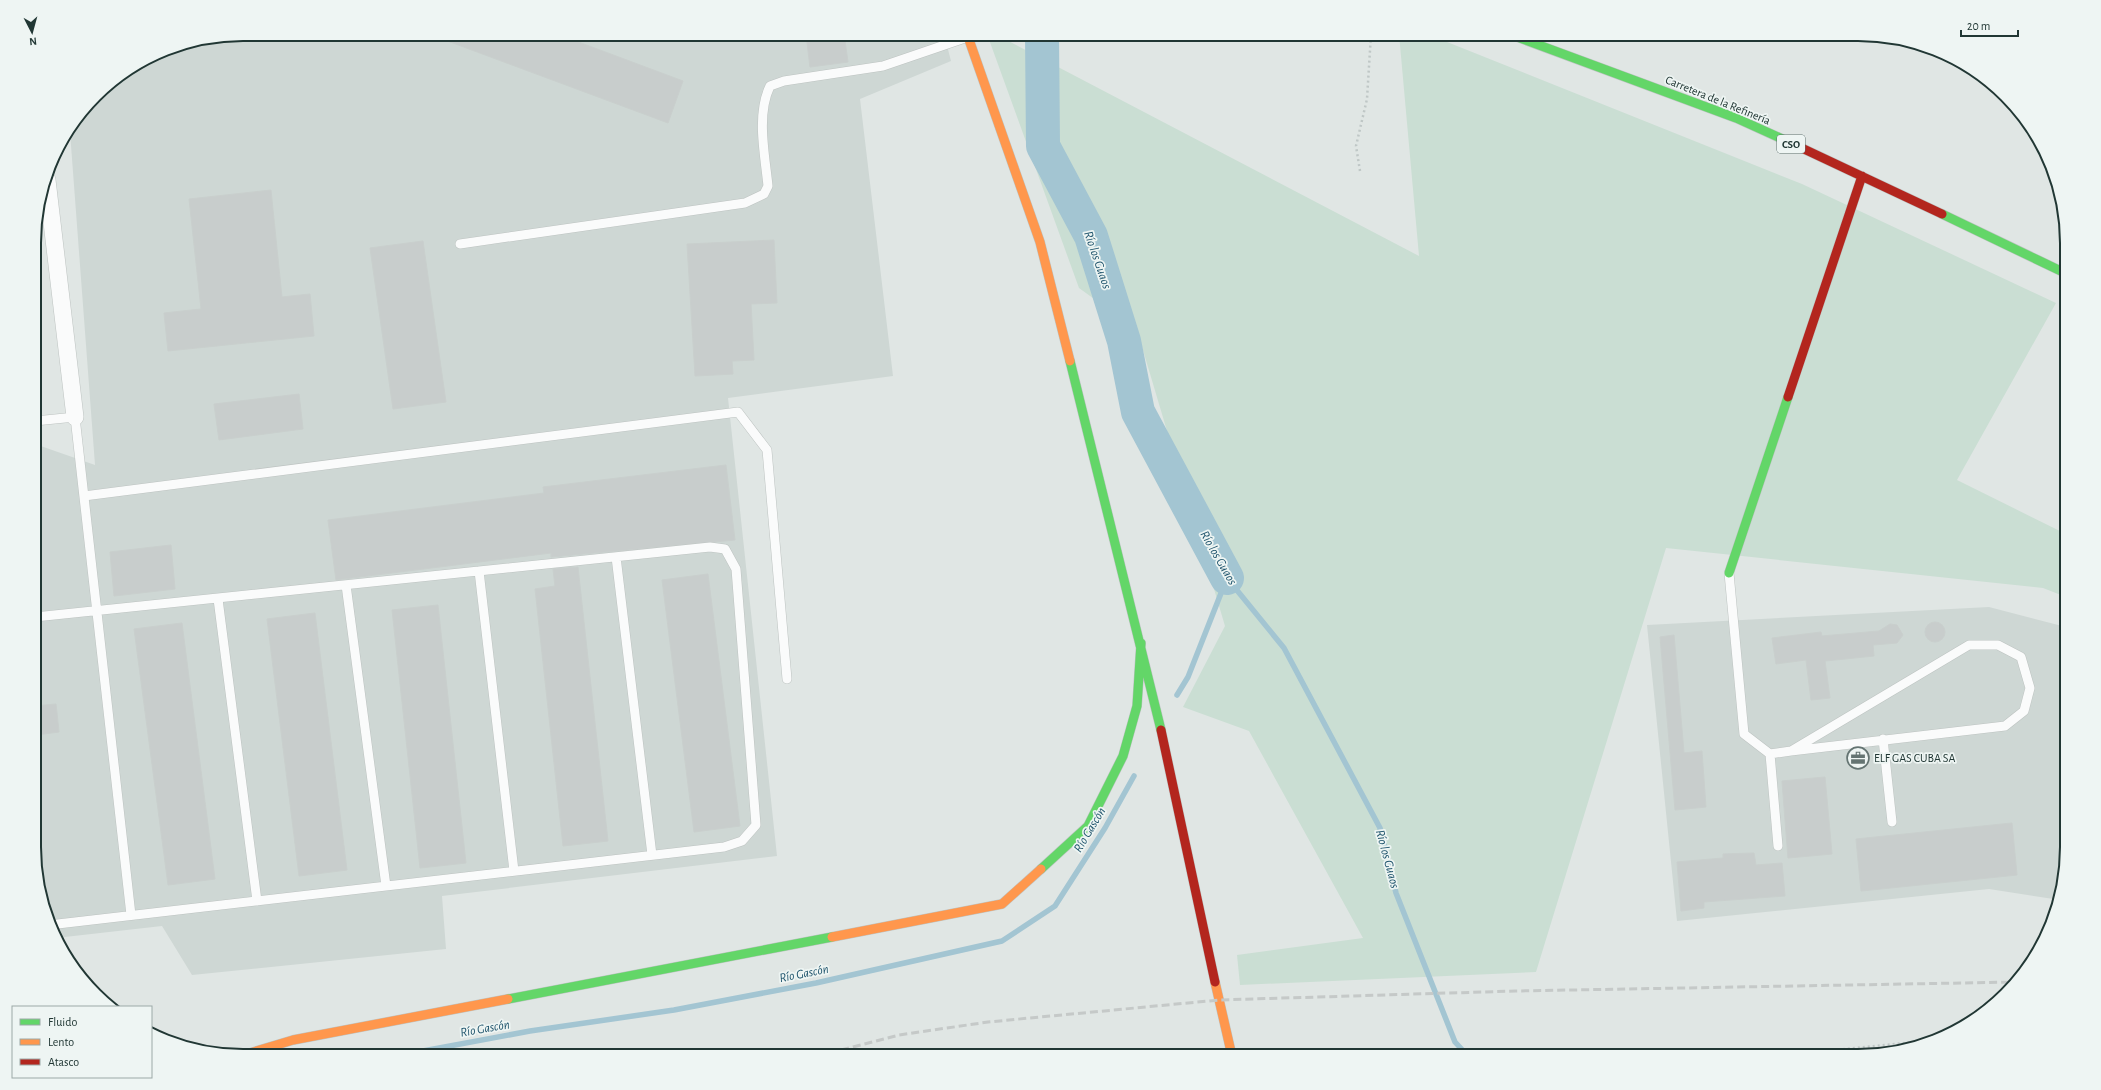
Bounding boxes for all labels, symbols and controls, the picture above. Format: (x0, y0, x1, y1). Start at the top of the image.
north arrow (12, 12, 52, 52)
scale bar (1961, 12, 2018, 38)
text: 20 m (1967, 20, 1990, 32)
text: N (29, 36, 37, 47)
street label: Carretera de la Refinería (1664, 73, 1773, 127)
road number: CSO (1777, 135, 1805, 153)
water label: Río los Guaos (1081, 229, 1113, 291)
water label: Río los Guaos (1197, 529, 1239, 587)
office icon: ELF GAS CUBA SA (1845, 745, 1871, 771)
place label: ELF GAS CUBA SA (1874, 752, 1956, 764)
water label: Río Gascón (1072, 805, 1108, 855)
water label: Río los Guaos (1373, 828, 1401, 890)
water label: Río Gascón (778, 963, 830, 985)
legend (12, 1006, 152, 1078)
text: Fluido (48, 1016, 77, 1028)
water label: Río Gascón (459, 1018, 511, 1040)
text: Lento (48, 1036, 74, 1048)
text: Atasco (48, 1056, 79, 1068)

